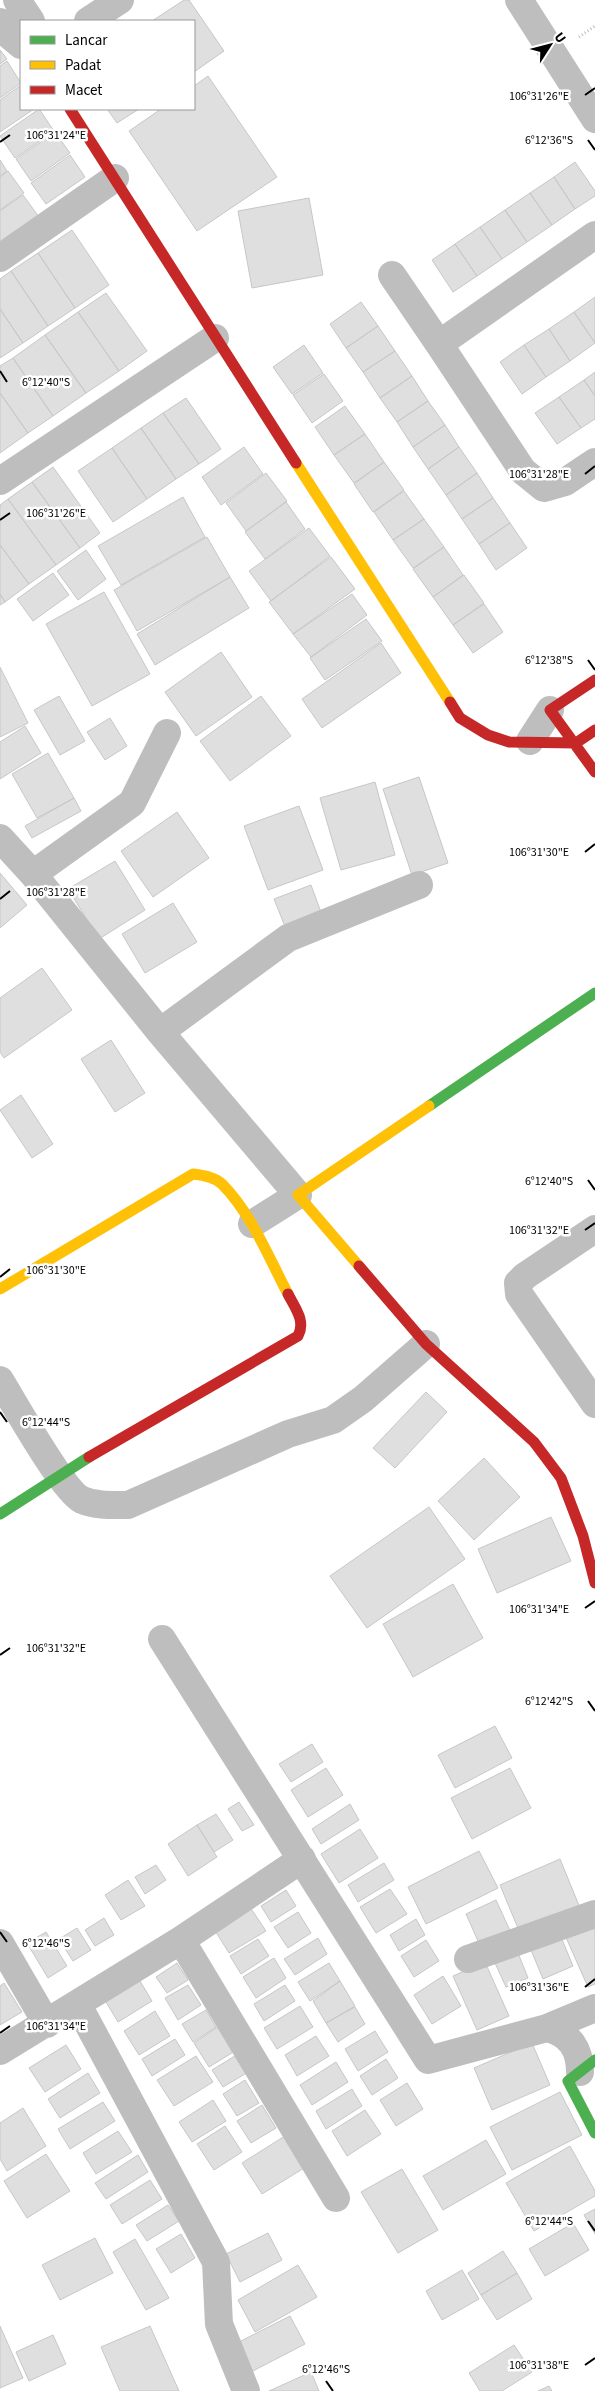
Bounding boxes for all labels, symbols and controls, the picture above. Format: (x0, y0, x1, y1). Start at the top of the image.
legend (20, 20, 195, 110)
north arrow (525, 20, 575, 70)
text: U (549, 28, 571, 48)
text: Lancar (65, 30, 108, 51)
text: Padat (65, 55, 101, 76)
text: Macet (65, 80, 102, 101)
text: 106°31'26"E (509, 88, 569, 105)
text: 106°31'24"E (26, 127, 86, 144)
text: 6°12'36"S (525, 132, 573, 149)
text: 6°12'40"S (22, 374, 70, 391)
text: 106°31'28"E (509, 466, 569, 483)
text: 106°31'26"E (26, 505, 86, 522)
text: 6°12'38"S (525, 652, 573, 669)
text: 106°31'30"E (509, 844, 569, 861)
text: 106°31'28"E (26, 884, 86, 901)
text: 6°12'40"S (525, 1173, 573, 1190)
text: 106°31'32"E (509, 1222, 569, 1239)
text: 106°31'30"E (26, 1262, 86, 1279)
text: 6°12'44"S (22, 1414, 70, 1431)
text: 106°31'34"E (509, 1601, 569, 1618)
text: 106°31'32"E (26, 1640, 86, 1657)
text: 6°12'42"S (525, 1693, 573, 1710)
text: 6°12'46"S (22, 1935, 70, 1952)
text: 106°31'36"E (509, 1979, 569, 1996)
text: 106°31'34"E (26, 2018, 86, 2035)
text: 6°12'44"S (525, 2213, 573, 2230)
text: 106°31'38"E (509, 2357, 569, 2374)
text: 6°12'46"S (302, 2361, 350, 2378)

